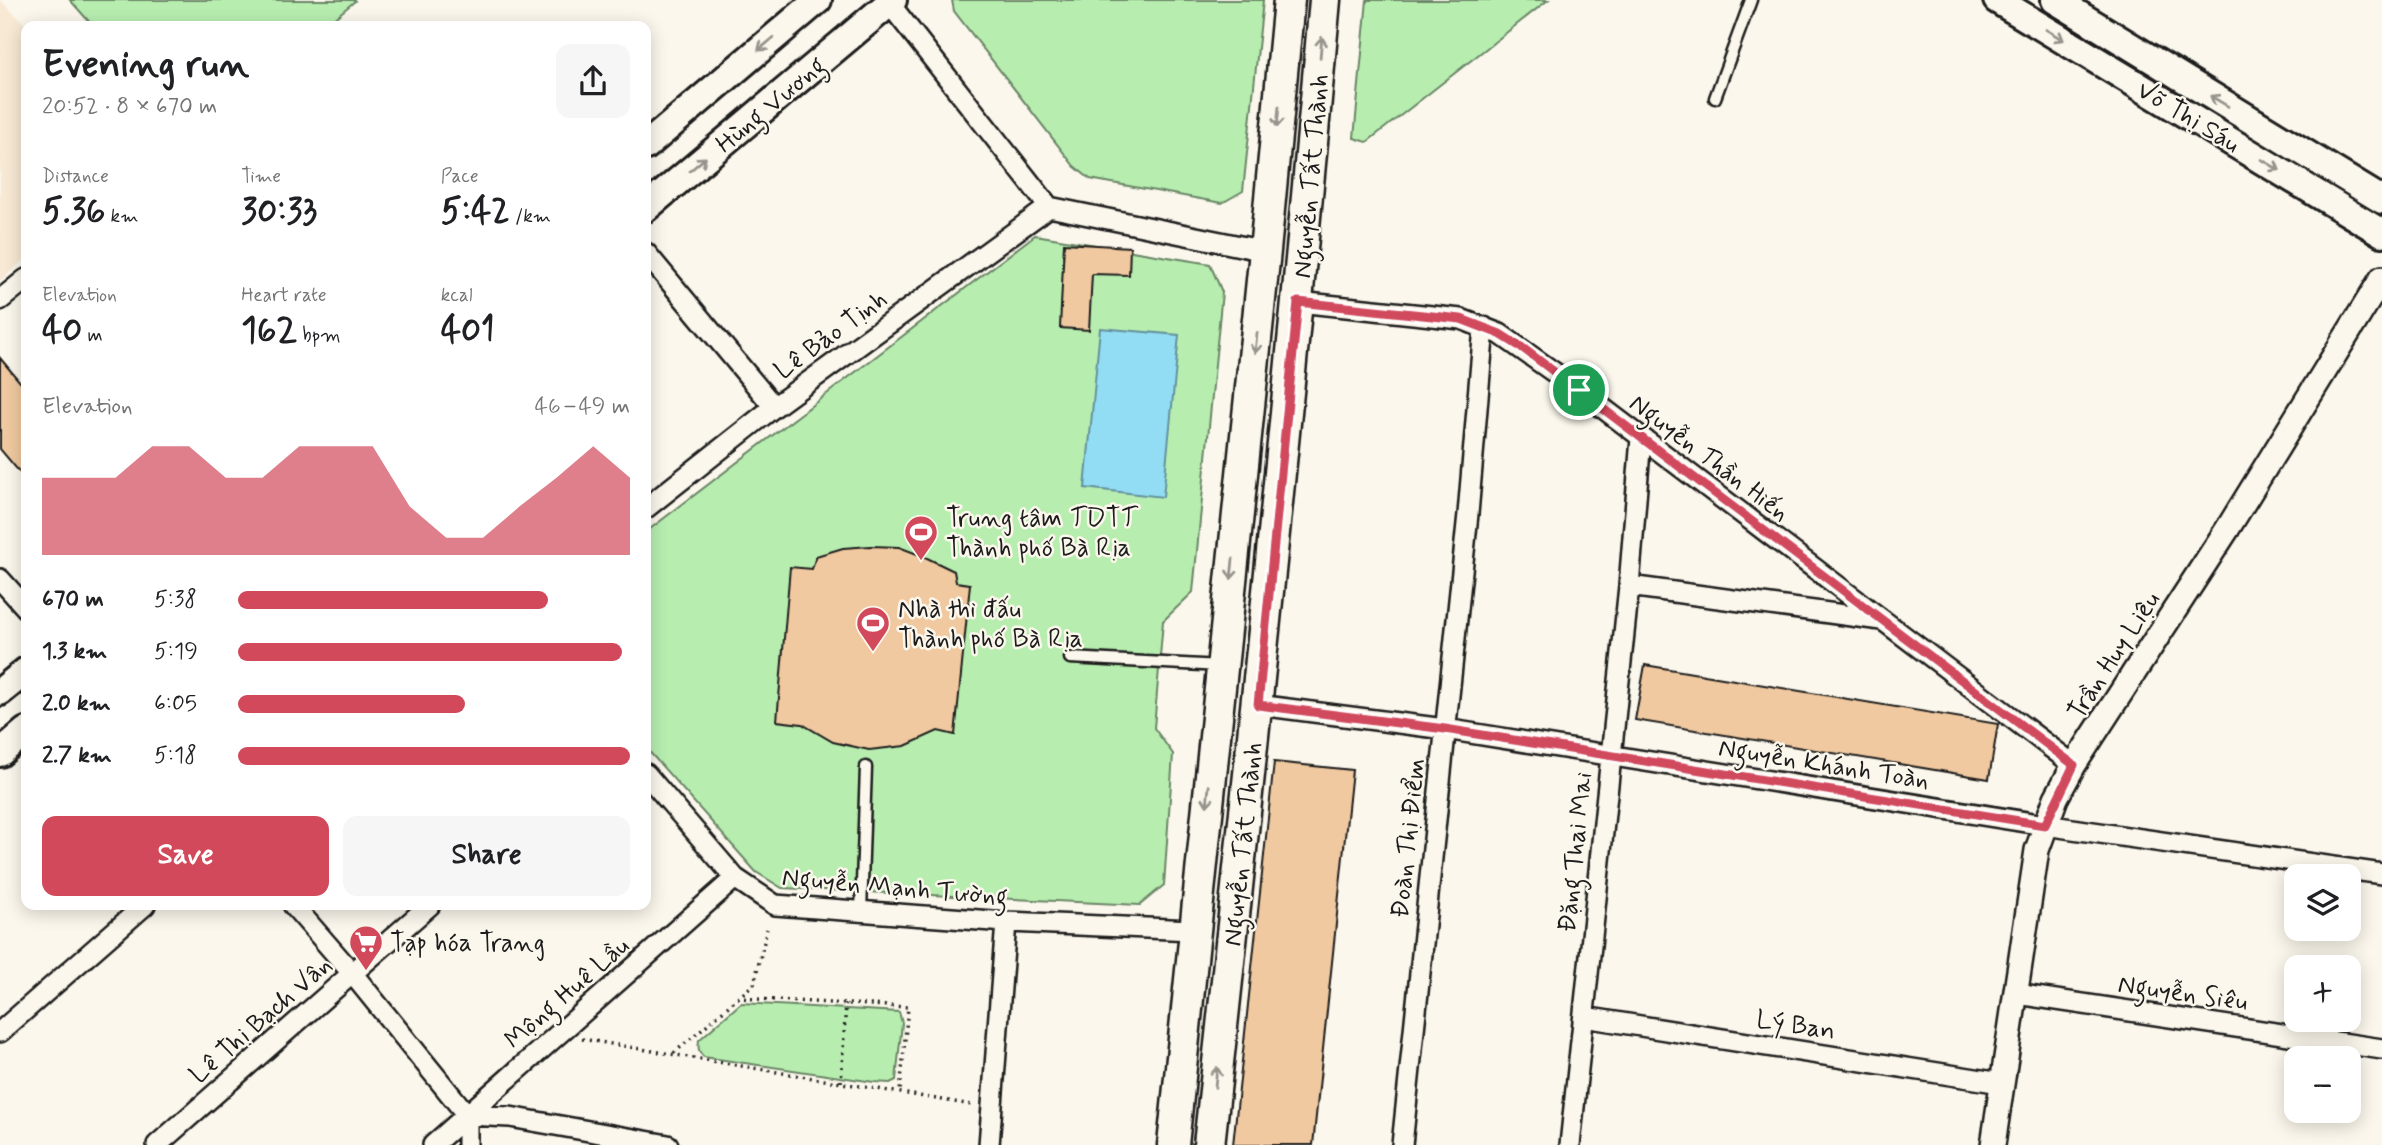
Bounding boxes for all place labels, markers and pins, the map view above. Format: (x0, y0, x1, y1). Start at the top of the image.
pin (1549, 360, 1609, 420)
place label: Trung tâm TDTT Thành phố Bà Rịa (946, 502, 1139, 566)
sports icon: Trung tâm TDTT Thành phố Bà Rịa (902, 513, 940, 562)
place label: Nhà thi đấu Thành phố Bà Rịa (898, 593, 1083, 657)
sports icon: Nhà thi đấu Thành phố Bà Rịa (854, 604, 892, 653)
supermarket icon: Tạp hóa Trang (347, 923, 385, 972)
place label: Tạp hóa Trang (390, 927, 545, 961)

